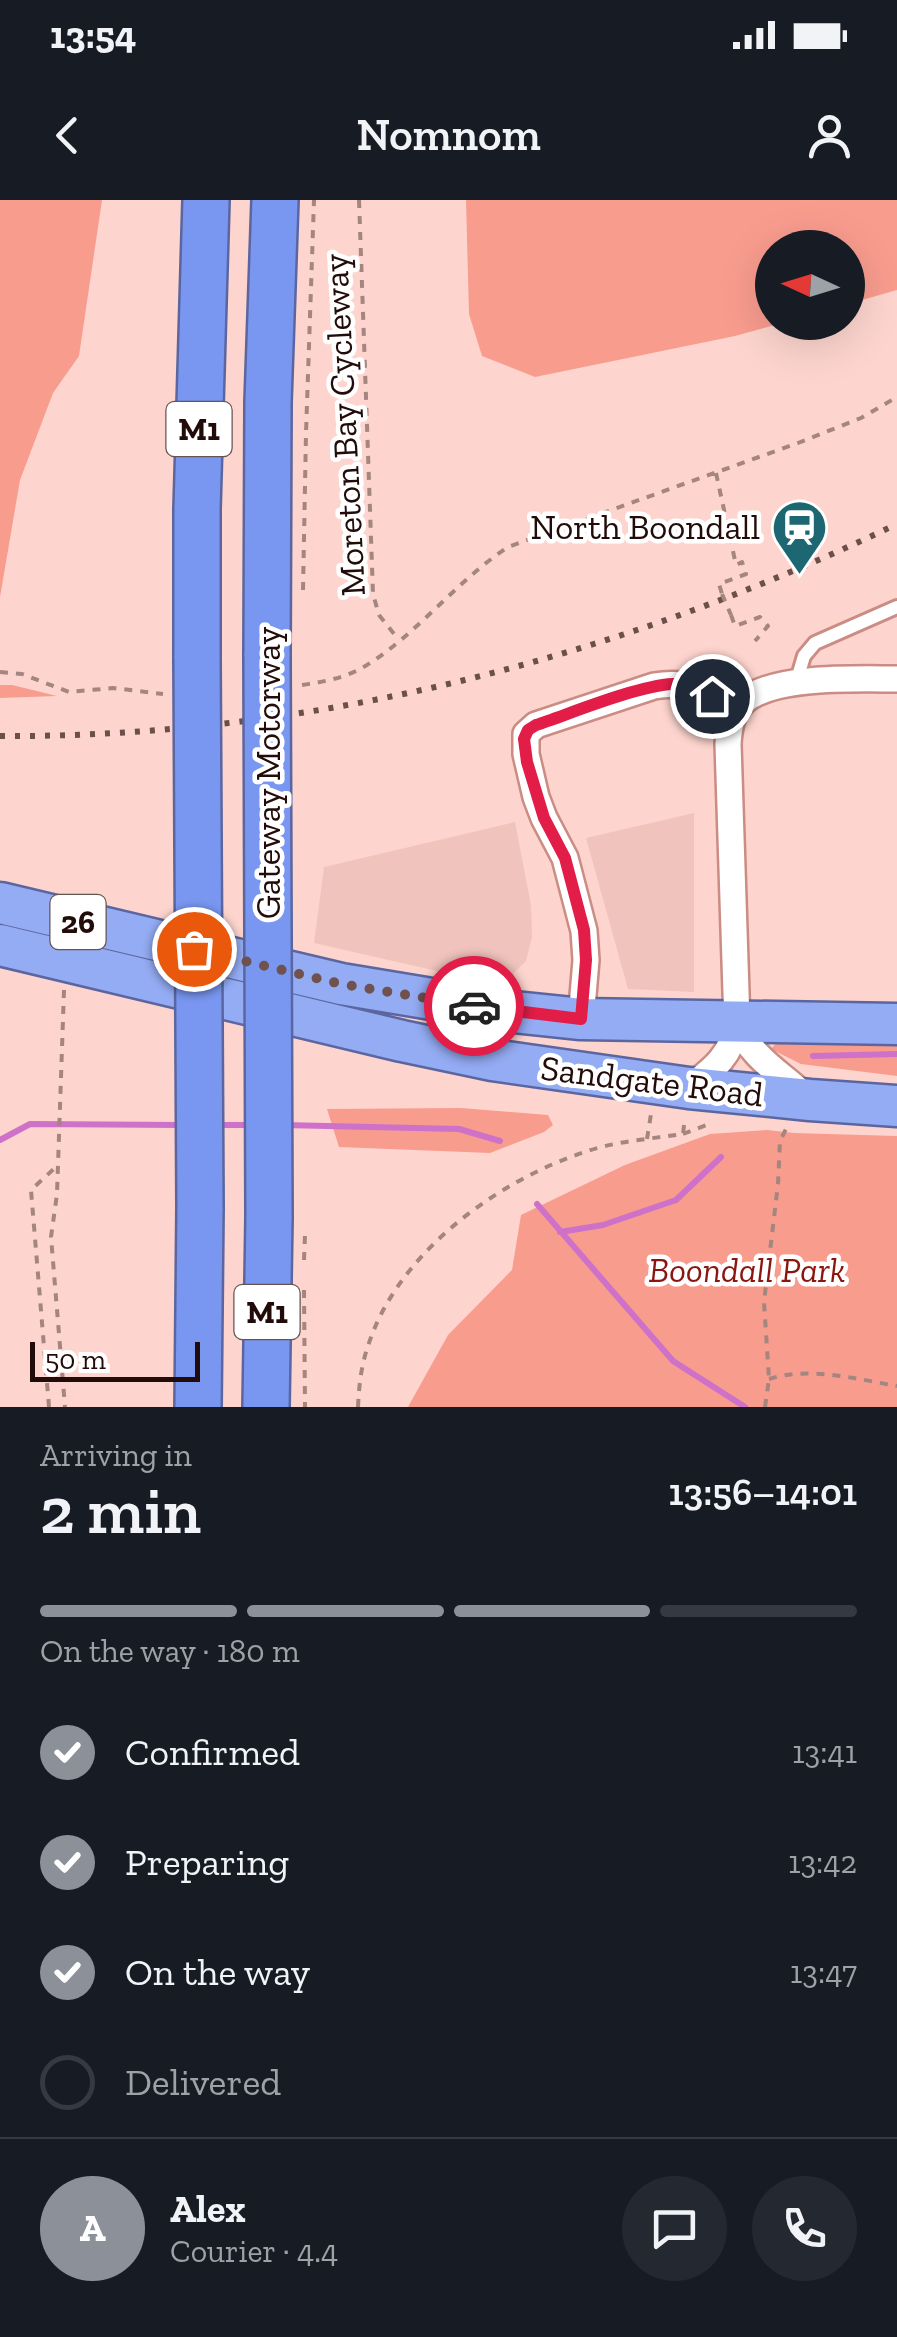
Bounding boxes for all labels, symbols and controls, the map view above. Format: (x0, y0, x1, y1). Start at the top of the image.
text: 13:54 (50, 12, 137, 58)
icon: back (40, 108, 95, 163)
text: Nomnom (356, 108, 541, 162)
icon: person (802, 108, 857, 163)
north arrow (755, 230, 865, 340)
map controls (755, 230, 865, 340)
street label: Moreton Bay Cycleway (314, 253, 374, 597)
road number: M1 (166, 402, 232, 456)
station icon: North Boondall (769, 497, 829, 576)
place label: North Boondall (530, 506, 760, 548)
street label: Gateway Motorway (247, 627, 289, 919)
pin (670, 654, 755, 739)
icon: home (685, 669, 740, 724)
road number: 26 (50, 895, 106, 949)
pin (152, 907, 237, 992)
icon: bag (167, 922, 222, 977)
courier (424, 956, 524, 1056)
icon: car (447, 979, 502, 1034)
street label: Sandgate Road (539, 1047, 765, 1115)
park label: Boondall Park (649, 1249, 845, 1291)
road number: M1 (234, 1285, 300, 1339)
scale bar (30, 1337, 200, 1382)
text: 50 m (45, 1343, 106, 1376)
text: Arriving in (40, 1436, 192, 1474)
text: 13:56–14:01 (669, 1469, 857, 1515)
text: 2 min (40, 1472, 201, 1550)
text: On the way · 180 m (40, 1632, 300, 1670)
icon: check (40, 1725, 95, 1780)
text: Confirmed (125, 1729, 300, 1775)
text: 13:41 (792, 1733, 857, 1771)
icon: check (40, 1835, 95, 1890)
text: Preparing (125, 1839, 289, 1885)
text: 13:42 (788, 1843, 857, 1881)
icon: check (40, 1945, 95, 2000)
text: On the way (125, 1949, 310, 1995)
text: 13:47 (790, 1953, 857, 1991)
text: Delivered (125, 2059, 281, 2105)
button: chat (622, 2176, 727, 2281)
button: phone (752, 2176, 857, 2281)
text: Alex (170, 2186, 246, 2232)
text: A (79, 2205, 106, 2251)
text: Courier · 4.4 (170, 2232, 338, 2270)

